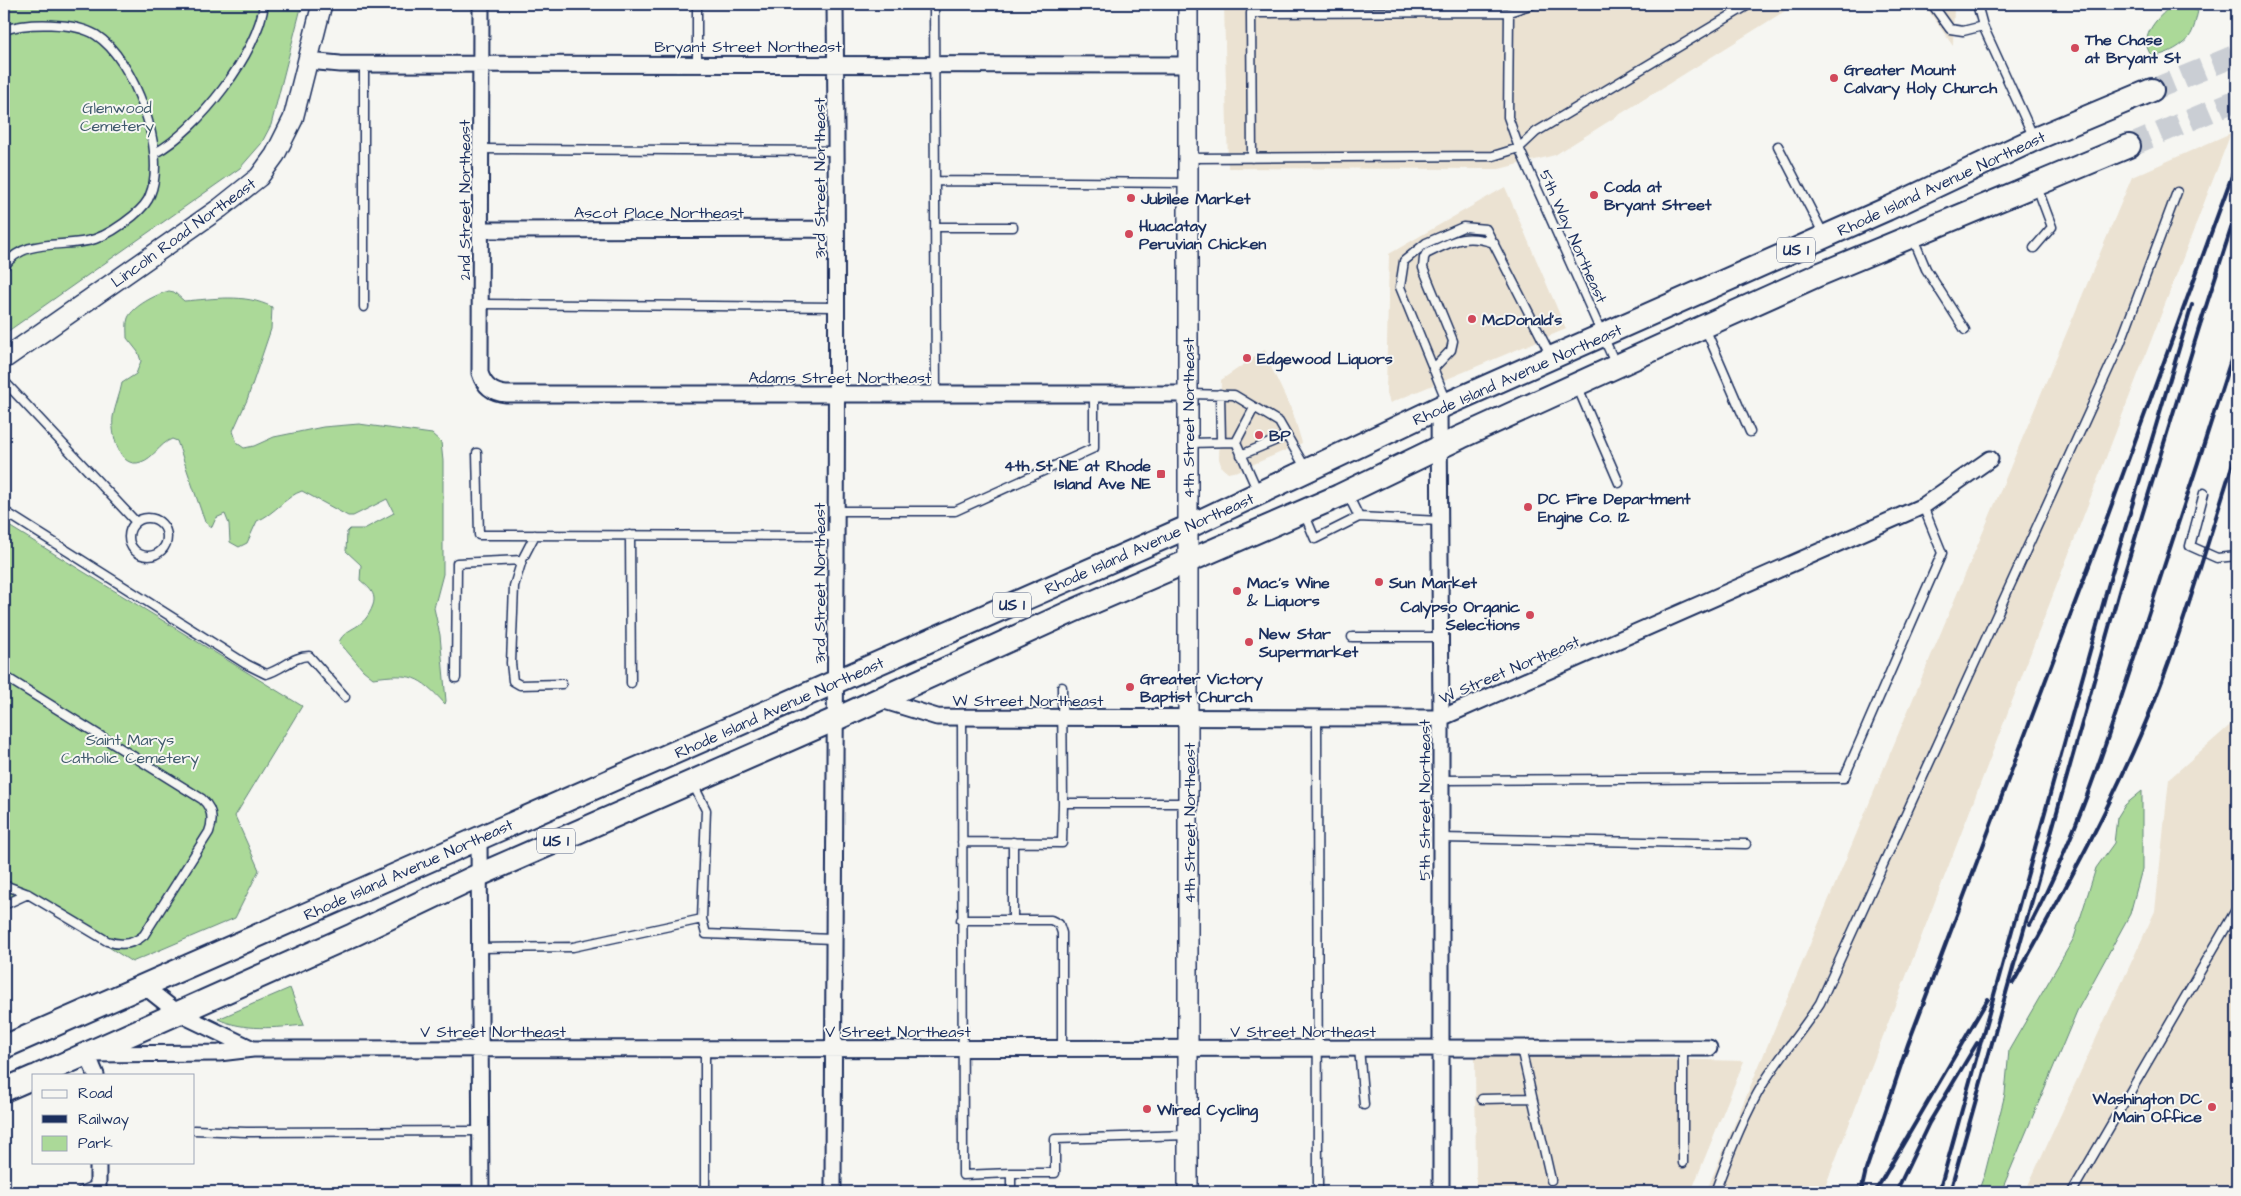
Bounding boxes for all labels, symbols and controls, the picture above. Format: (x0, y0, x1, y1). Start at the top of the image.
place label: The Chase at Bryant St (2084, 29, 2181, 70)
street label: Bryant Street Northeast (654, 36, 842, 59)
marker: The Chase at Bryant St (2069, 42, 2081, 54)
place label: Greater Mount Calvary Holy Church (1844, 59, 1998, 100)
marker: Greater Mount Calvary Holy Church (1828, 72, 1840, 84)
park label: Glenwood Cemetery (80, 97, 154, 138)
street label: 3rd Street Northeast (809, 97, 831, 258)
street label: 2nd Street Northeast (454, 119, 476, 281)
street label: Rhode Island Avenue Northeast (1834, 126, 2050, 242)
street label: 5th Way Northeast (1533, 166, 1613, 308)
street label: Lincoln Road Northeast (107, 172, 261, 293)
place label: Coda at Bryant Street (1604, 176, 1712, 217)
place label: Jubilee Market (1140, 188, 1251, 210)
marker: Coda at Bryant Street (1588, 189, 1600, 201)
marker: Jubilee Market (1125, 192, 1137, 204)
street label: Ascot Place Northeast (574, 202, 744, 224)
place label: Huacatay Peruvian Chicken (1139, 215, 1266, 255)
marker: Huacatay Peruvian Chicken (1123, 228, 1135, 240)
road number: US 1 (1777, 238, 1815, 262)
place label: McDonald's (1482, 309, 1562, 331)
marker: McDonald's (1466, 313, 1478, 325)
street label: Rhode Island Avenue Northeast (1409, 318, 1626, 431)
street label: 4th Street Northeast (1178, 337, 1200, 499)
place label: Edgewood Liquors (1257, 348, 1393, 372)
marker: Edgewood Liquors (1241, 352, 1253, 364)
street label: Adams Street Northeast (749, 367, 932, 389)
place label: BP (1269, 425, 1291, 447)
marker: BP (1253, 429, 1265, 441)
place label: 4th St NE at Rhode Island Ave NE (1004, 455, 1152, 495)
marker: 4th St NE at Rhode Island Ave NE (1155, 468, 1167, 480)
street label: Rhode Island Avenue Northeast (1041, 487, 1258, 600)
place label: DC Fire Department Engine Co. 12 (1538, 488, 1691, 530)
marker: DC Fire Department Engine Co. 12 (1522, 501, 1534, 513)
street label: 3rd Street Northeast (809, 502, 831, 663)
place label: Mac's Wine & Liquors (1246, 572, 1330, 612)
place label: Sun Market (1388, 572, 1478, 594)
marker: Sun Market (1373, 576, 1385, 588)
marker: Mac's Wine & Liquors (1231, 585, 1243, 597)
road number: US 1 (993, 592, 1031, 618)
place label: Calypso Organic Selections (1400, 596, 1521, 636)
marker: Calypso Organic Selections (1524, 609, 1536, 621)
place label: New Star Supermarket (1258, 623, 1359, 663)
street label: W Street Northeast (1436, 630, 1584, 710)
marker: New Star Supermarket (1243, 636, 1255, 648)
street label: Rhode Island Avenue Northeast (671, 651, 888, 764)
place label: Greater Victory Baptist Church (1140, 668, 1263, 708)
marker: Greater Victory Baptist Church (1124, 681, 1136, 693)
street label: W Street Northeast (953, 690, 1104, 712)
street label: 5th Street Northeast (1414, 719, 1436, 881)
park label: Saint Marys Catholic Cemetery (61, 729, 199, 770)
street label: 4th Street Northeast (1179, 742, 1201, 904)
street label: Rhode Island Avenue Northeast (300, 813, 517, 926)
road number: US 1 (537, 828, 575, 854)
street label: V Street Northeast (420, 1021, 566, 1043)
street label: V Street Northeast (825, 1021, 971, 1043)
street label: V Street Northeast (1230, 1021, 1376, 1043)
legend (32, 1074, 195, 1164)
text: Road (78, 1083, 113, 1104)
place label: Washington DC Main Office (2092, 1088, 2203, 1128)
place label: Wired Cycling (1156, 1099, 1259, 1123)
marker: Washington DC Main Office (2206, 1101, 2218, 1113)
marker: Wired Cycling (1141, 1103, 1153, 1115)
text: Railway (78, 1109, 129, 1131)
text: Park (78, 1133, 113, 1154)

